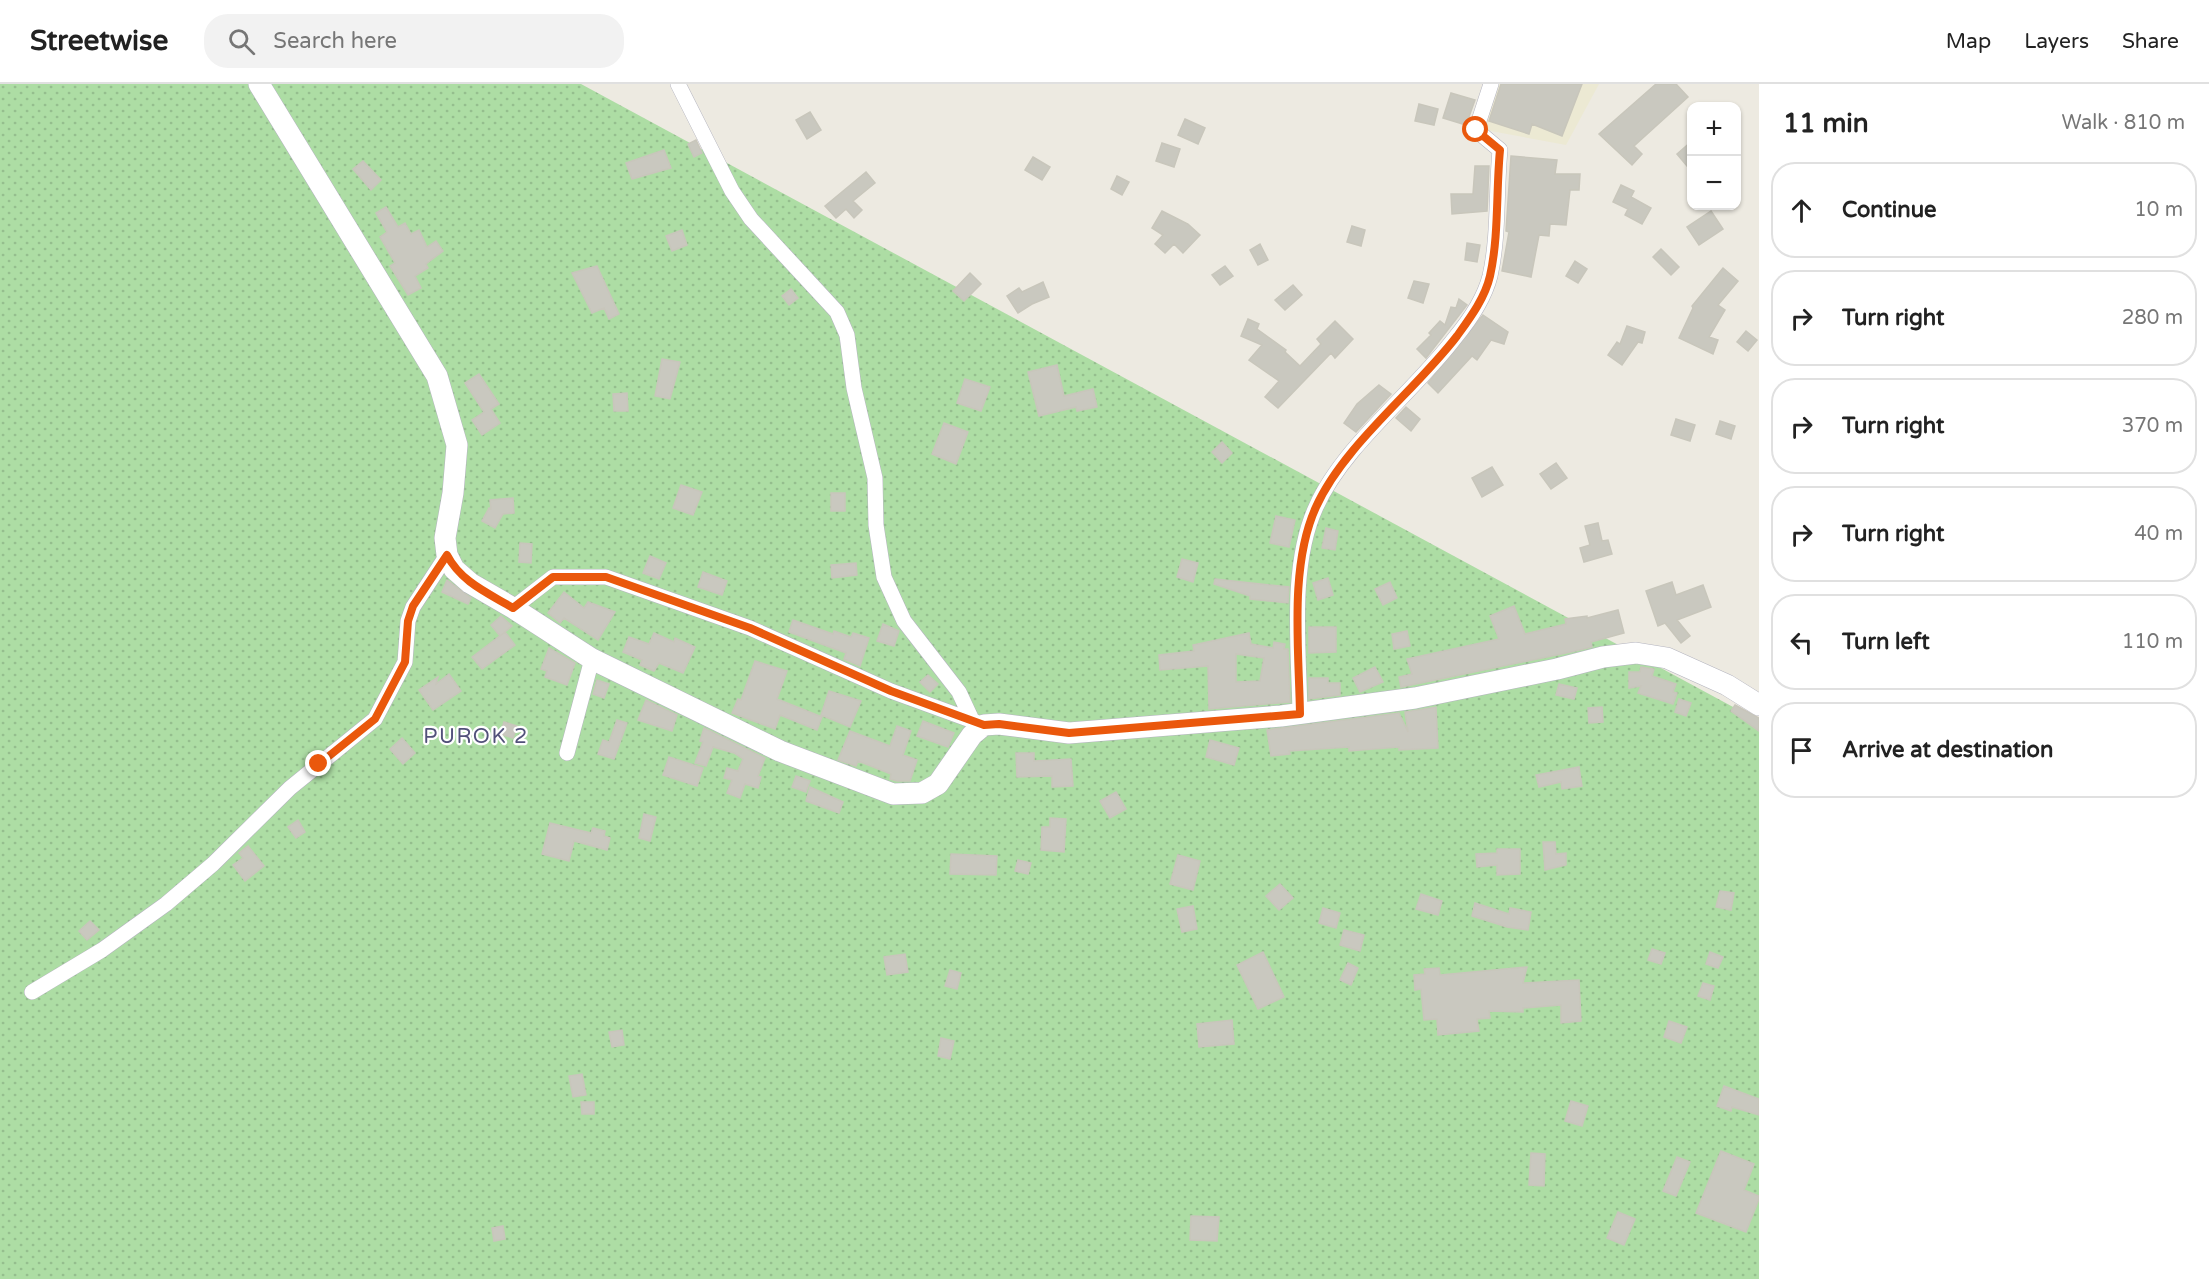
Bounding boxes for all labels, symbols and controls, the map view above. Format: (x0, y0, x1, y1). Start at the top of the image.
search box (204, 14, 624, 68)
text: Streetwise (30, 24, 168, 58)
icon: search (225, 25, 258, 58)
text: Search here (273, 28, 397, 54)
text: Map (1946, 29, 1991, 54)
text: Layers (2024, 29, 2089, 54)
text: Share (2122, 29, 2179, 54)
map controls (1687, 102, 1741, 210)
button: + (1687, 102, 1741, 156)
text: 11 min (1783, 108, 1869, 139)
text: Walk · 810 m (2062, 111, 2185, 135)
route start (1462, 116, 1488, 142)
button: − (1687, 156, 1741, 210)
icon: ahead (1785, 194, 1818, 227)
text: Continue (1842, 197, 1937, 223)
text: 10 m (2134, 198, 2183, 222)
icon: right (1785, 302, 1818, 335)
text: Turn right (1842, 305, 1944, 331)
text: 280 m (2122, 306, 2183, 330)
icon: right (1785, 410, 1818, 443)
text: Turn right (1842, 413, 1944, 439)
text: 370 m (2122, 414, 2183, 438)
icon: right (1785, 518, 1818, 551)
text: Turn right (1842, 521, 1944, 547)
text: 40 m (2134, 522, 2183, 546)
icon: left (1785, 626, 1818, 659)
text: Turn left (1842, 629, 1930, 655)
text: 110 m (2122, 630, 2183, 654)
district label: PUROK 2 (423, 724, 529, 749)
icon: arrive (1785, 734, 1818, 767)
text: Arrive at destination (1842, 737, 2053, 763)
route end (305, 750, 331, 776)

